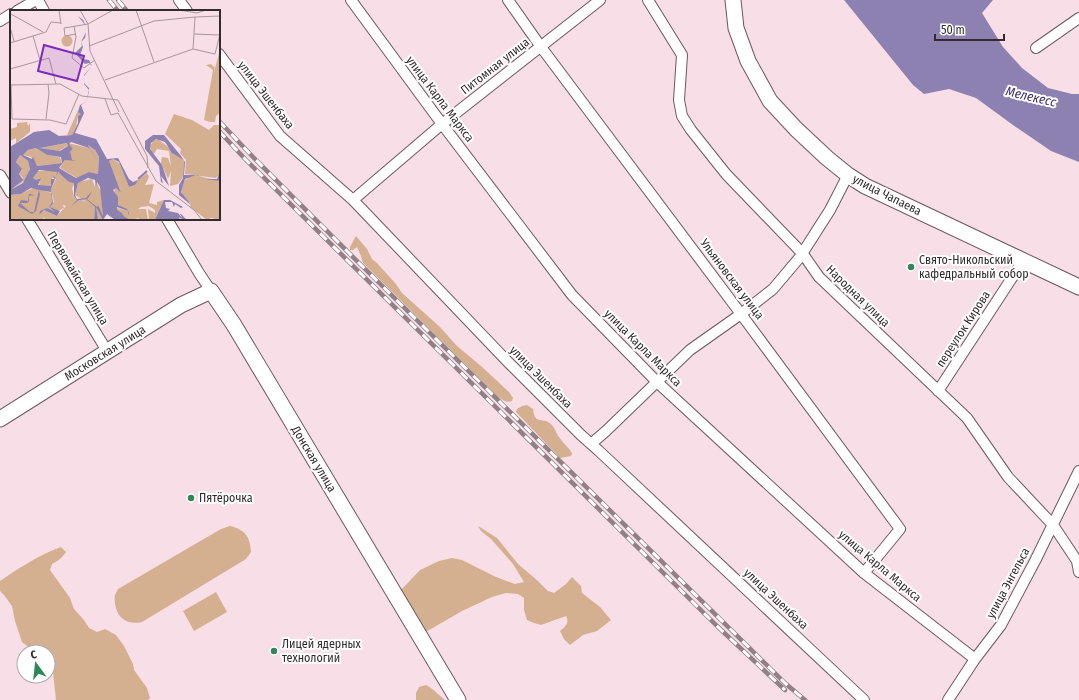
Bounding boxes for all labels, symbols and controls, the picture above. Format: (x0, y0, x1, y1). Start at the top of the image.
inset map (10, 10, 220, 220)
scale bar (935, 16, 1004, 42)
text: 50 m (941, 23, 965, 37)
street label: Питомная улица (458, 35, 532, 97)
street label: улица Карла Маркса (403, 53, 477, 145)
street label: улица Эшенбаха (235, 58, 297, 132)
water label: Мелекесс (1004, 83, 1058, 110)
street label: улица Чапаева (850, 172, 924, 218)
street label: Первомайская улица (45, 229, 112, 327)
street label: Ульяновская улица (697, 235, 767, 322)
place label: Свято-Никольский кафедральный собор (919, 253, 1029, 281)
street label: Народная улица (823, 262, 893, 330)
marker: Свято-Никольский кафедральный собор (906, 262, 916, 272)
street label: переулок Кирова (933, 288, 993, 370)
street label: улица Карла Маркса (601, 306, 685, 390)
street label: Московская улица (62, 322, 148, 384)
street label: улица Эшенбаха (507, 343, 575, 411)
street label: Донская улица (288, 423, 339, 495)
place label: Пятёрочка (199, 491, 253, 505)
marker: Пятёрочка (186, 493, 196, 503)
street label: улица Карла Маркса (836, 527, 924, 605)
street label: улица Энгельса (984, 545, 1033, 621)
street label: улица Эшенбаха (741, 566, 811, 632)
place label: Лицей ядерных технологий (282, 637, 362, 665)
north arrow (16, 644, 56, 684)
marker: Лицей ядерных технологий (269, 646, 279, 656)
text: С (29, 648, 38, 662)

